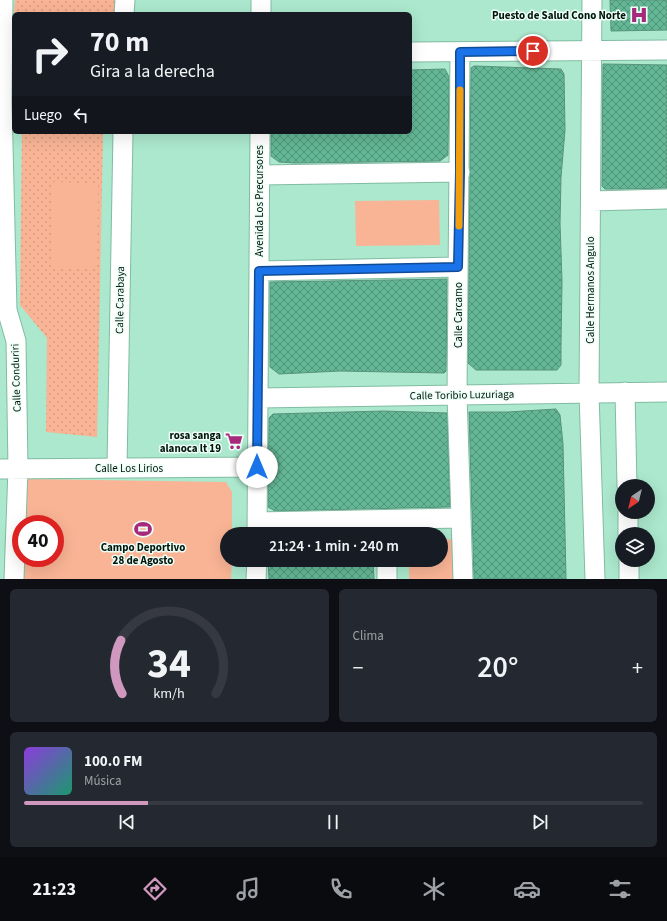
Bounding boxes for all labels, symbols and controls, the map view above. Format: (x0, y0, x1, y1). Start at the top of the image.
hospital icon: Puesto de Salud Cono Norte (629, 5, 649, 25)
place label: Puesto de Salud Cono Norte (492, 8, 626, 23)
text: 70 m (90, 22, 149, 62)
icon: right (24, 28, 76, 80)
pin (516, 34, 550, 68)
icon: arrive (522, 40, 544, 62)
text: Gira a la derecha (90, 59, 215, 84)
icon: left (70, 104, 92, 126)
text: Luego (24, 105, 62, 126)
street label: Avenida Los Precursores (252, 145, 267, 257)
street label: Calle Hermanos Angulo (583, 236, 598, 344)
street label: Calle Carabaya (112, 266, 128, 334)
street label: Calle Carcamo (451, 282, 466, 348)
street label: Calle Conduriri (7, 344, 25, 412)
street label: Calle Toribio Luzuriaga (410, 387, 514, 403)
place label: rosa sanga alanoca lt 19 (160, 428, 221, 456)
supermarket icon: rosa sanga alanoca lt 19 (224, 431, 244, 451)
position arrow (236, 446, 278, 488)
street label: Calle Los Lirios (95, 461, 163, 476)
north arrow (615, 479, 655, 519)
map controls (615, 479, 655, 567)
speed limit sign: 40 (12, 515, 64, 567)
sports icon: Campo Deportivo 28 de Agosto (133, 519, 153, 539)
button: layers (615, 527, 655, 567)
text: 21:24 · 1 min · 240 m (269, 536, 399, 557)
place label: Campo Deportivo 28 de Agosto (101, 540, 185, 568)
text: Clima (353, 627, 384, 645)
text: 34 (147, 633, 191, 693)
text: 20° (477, 646, 518, 689)
text: − (353, 652, 363, 684)
text: + (632, 652, 643, 684)
text: km/h (153, 682, 185, 703)
text: 100.0 FM (84, 751, 142, 772)
text: Música (84, 772, 122, 790)
icon: previous (116, 811, 138, 833)
icon: pause (322, 811, 344, 833)
icon: next (529, 811, 551, 833)
icon: directions (141, 875, 169, 903)
icon: music (234, 875, 262, 903)
icon: phone (327, 875, 355, 903)
icon: climate (420, 875, 448, 903)
icon: car (513, 875, 541, 903)
icon: filters (606, 875, 634, 903)
text: 21:23 (33, 877, 76, 902)

